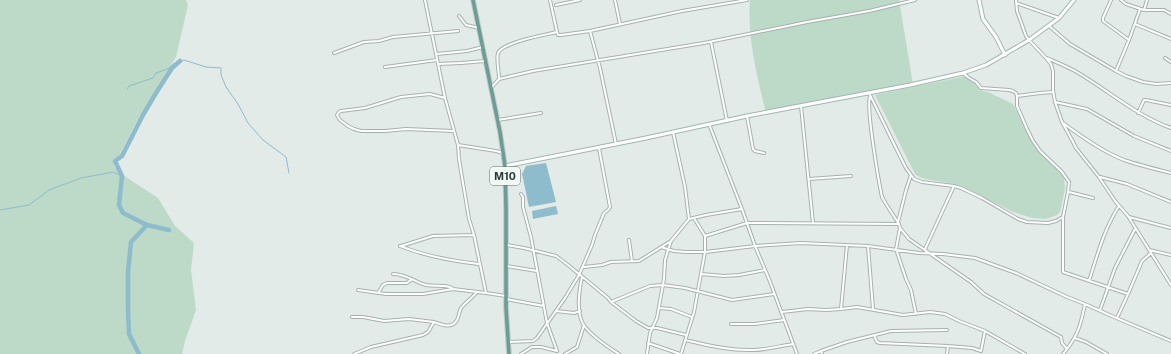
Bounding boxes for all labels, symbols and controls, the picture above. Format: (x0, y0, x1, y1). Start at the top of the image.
road number: M10 (490, 167, 520, 185)

